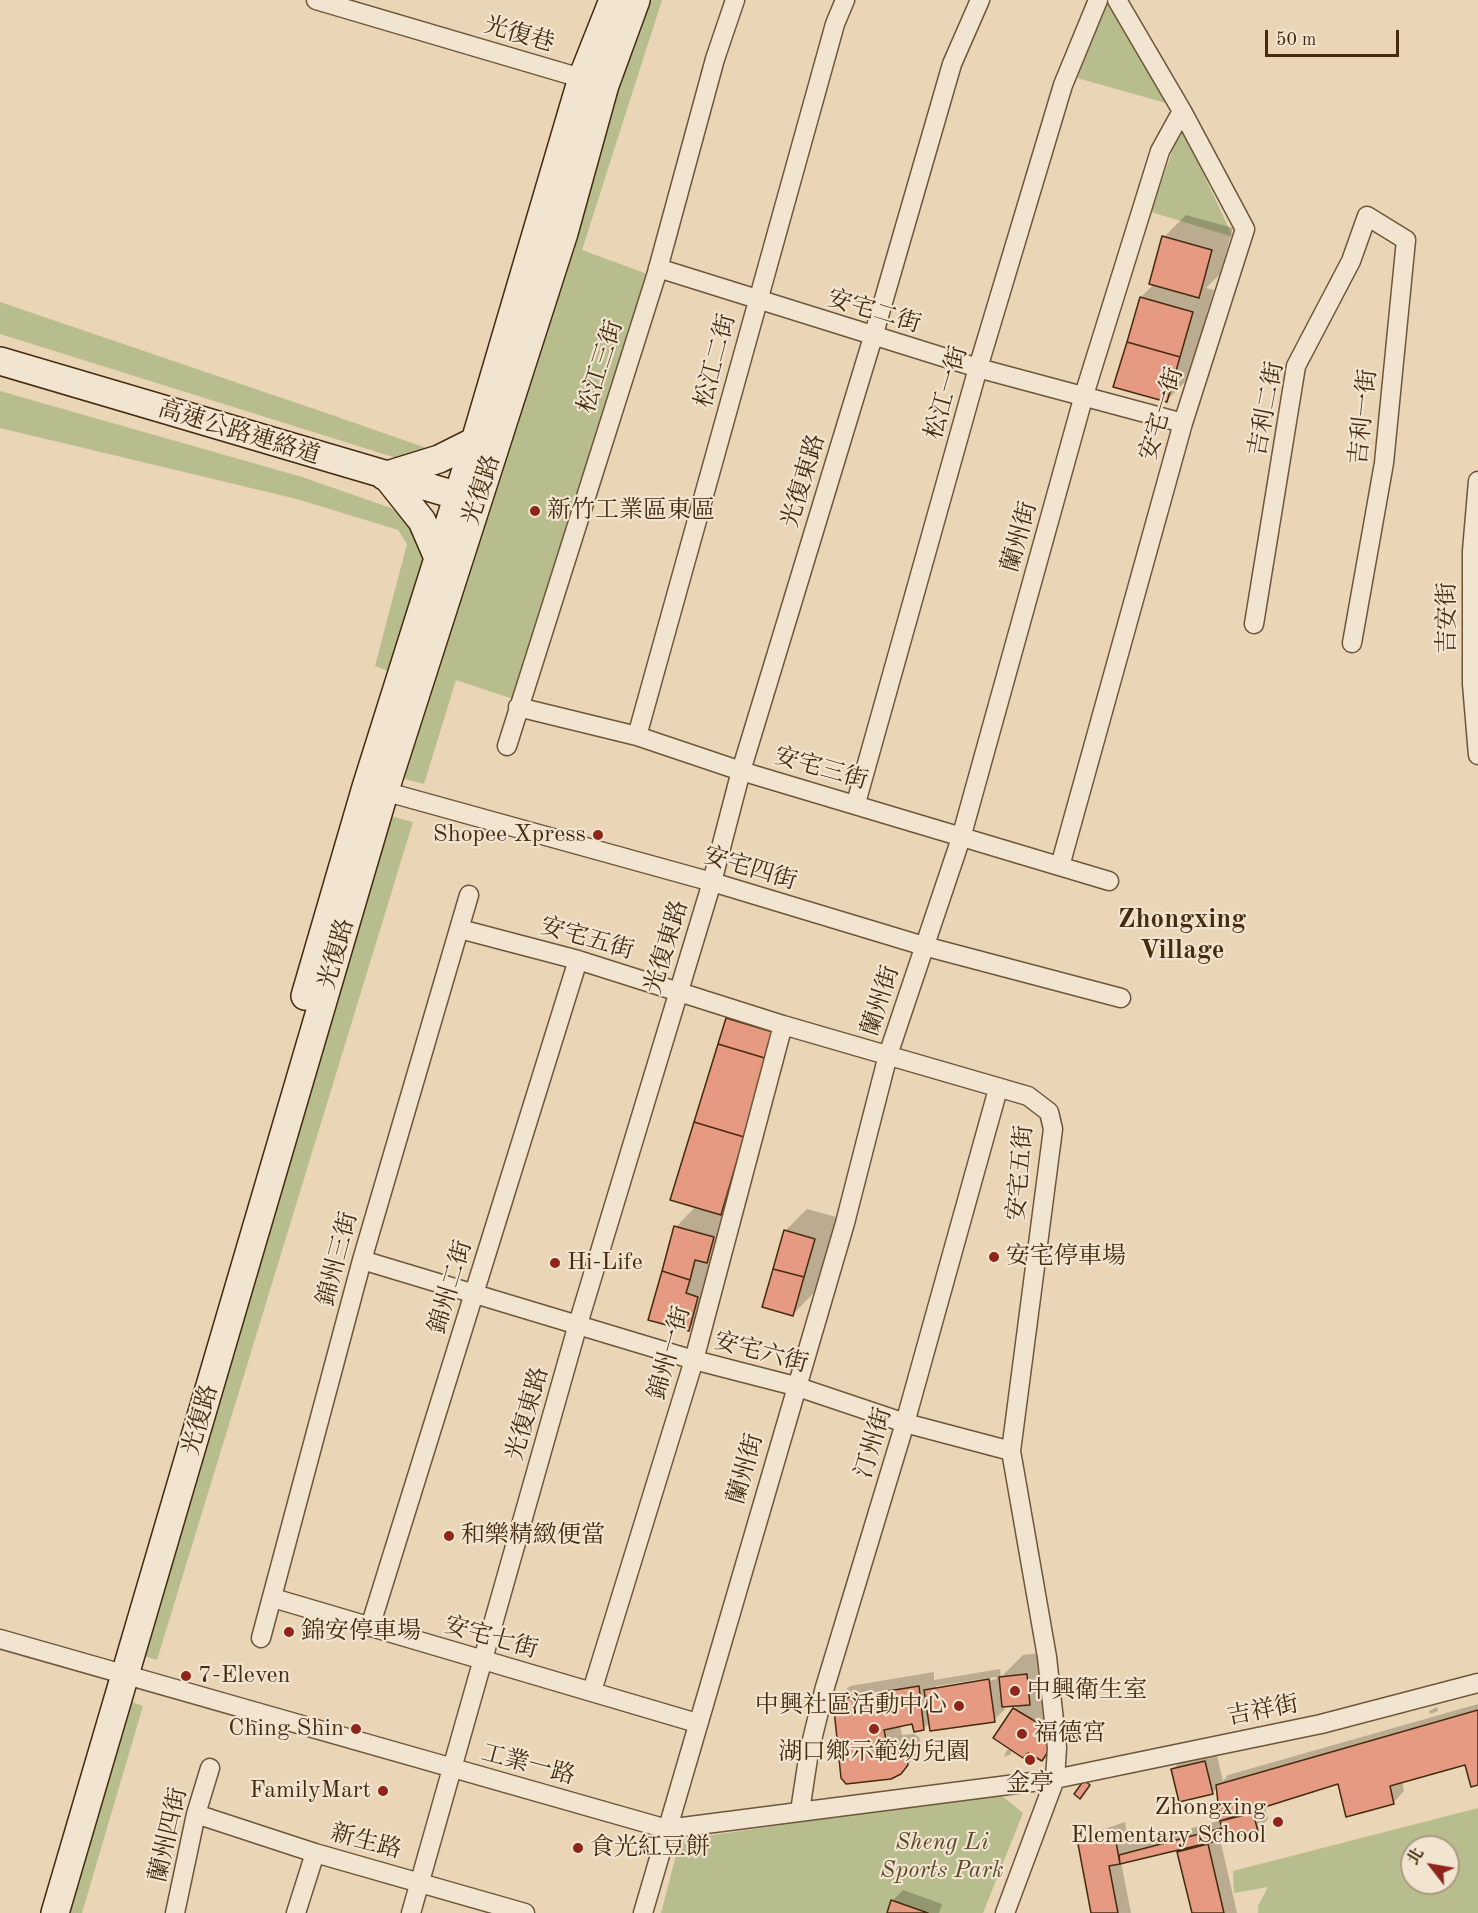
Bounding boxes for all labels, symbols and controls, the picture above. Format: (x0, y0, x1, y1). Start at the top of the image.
street label: 光復巷 (480, 11, 558, 59)
scale bar (1268, 18, 1402, 56)
text: 50 m (1276, 31, 1316, 49)
street label: 安宅二街 (824, 284, 924, 340)
street label: 松江二街 (690, 311, 742, 411)
street label: 松江三街 (572, 317, 630, 417)
street label: 松江一街 (920, 343, 974, 443)
street label: 吉利二街 (1244, 359, 1290, 459)
street label: 安宅一街 (1134, 364, 1190, 464)
street label: 吉利一街 (1345, 368, 1383, 466)
street label: 高速公路連絡道 (154, 395, 324, 471)
street label: 光復東路 (776, 431, 832, 531)
street label: 光復路 (457, 451, 507, 529)
place label: 新竹工業區東區 (547, 497, 715, 525)
street label: 蘭州街 (996, 498, 1044, 576)
marker: 新竹工業區東區 (528, 504, 542, 518)
street label: 吉安街 (1434, 582, 1462, 654)
street label: 安宅三街 (771, 742, 871, 796)
place label: Shopee Xpress (433, 821, 586, 849)
marker: Shopee Xpress (591, 828, 605, 842)
street label: 安宅四街 (700, 841, 800, 897)
street label: 光復東路 (639, 897, 695, 997)
district label: Zhongxing Village (1118, 904, 1246, 967)
street label: 安宅五街 (537, 912, 637, 966)
street label: 光復路 (313, 915, 361, 993)
street label: 蘭州街 (856, 962, 906, 1040)
street label: 安宅五街 (1002, 1124, 1040, 1222)
street label: 錦州三街 (312, 1209, 364, 1309)
street label: 錦州二街 (423, 1237, 479, 1337)
place label: 安宅停車場 (1006, 1243, 1126, 1271)
place label: Hi-Life (567, 1249, 643, 1277)
marker: 安宅停車場 (987, 1250, 1001, 1264)
marker: Hi-Life (548, 1256, 562, 1270)
street label: 錦州一街 (643, 1303, 697, 1403)
street label: 安宅六街 (711, 1327, 811, 1379)
street label: 光復東路 (501, 1364, 555, 1464)
street label: 光復路 (177, 1381, 225, 1459)
street label: 汀州街 (850, 1404, 898, 1482)
street label: 蘭州街 (722, 1430, 770, 1508)
place label: 和樂精緻便當 (461, 1522, 605, 1550)
marker: 和樂精緻便當 (442, 1529, 456, 1543)
street label: 安宅七街 (441, 1611, 541, 1665)
place label: 錦安停車場 (301, 1618, 421, 1646)
marker: 錦安停車場 (282, 1625, 296, 1639)
place label: 7-Eleven (198, 1662, 290, 1690)
marker: 7-Eleven (179, 1669, 193, 1683)
place label: 中興衛生室 (1027, 1677, 1147, 1705)
marker: 中興衛生室 (1008, 1684, 1022, 1698)
street label: 吉祥街 (1225, 1690, 1301, 1732)
place label: 中興社區活動中心 (755, 1692, 947, 1720)
marker: 中興社區活動中心 (952, 1699, 966, 1713)
place label: Ching Shin (228, 1715, 344, 1743)
place label: 福德宮 (1034, 1720, 1106, 1748)
marker: Ching Shin (349, 1722, 363, 1736)
marker: 湖口鄉示範幼兒園 (867, 1722, 881, 1736)
marker: 福德宮 (1015, 1727, 1029, 1741)
street label: 工業一路 (478, 1739, 578, 1791)
place label: 湖口鄉示範幼兒園 (778, 1739, 970, 1767)
marker: 金亭 (1023, 1753, 1037, 1767)
place label: 金亭 (1006, 1770, 1054, 1798)
place label: FamilyMart (250, 1777, 371, 1805)
marker: FamilyMart (376, 1784, 390, 1798)
street label: 蘭州四街 (144, 1785, 194, 1885)
place label: Zhongxing Elementary School (1071, 1794, 1266, 1850)
marker: Zhongxing Elementary School (1271, 1815, 1285, 1829)
street label: 新生路 (327, 1819, 405, 1865)
park label: Sheng Li Sports Park (880, 1829, 1004, 1885)
place label: 食光紅豆餅 (590, 1834, 710, 1862)
north arrow (1400, 1835, 1460, 1895)
marker: 食光紅豆餅 (571, 1841, 585, 1855)
text: 北 (1405, 1846, 1427, 1868)

